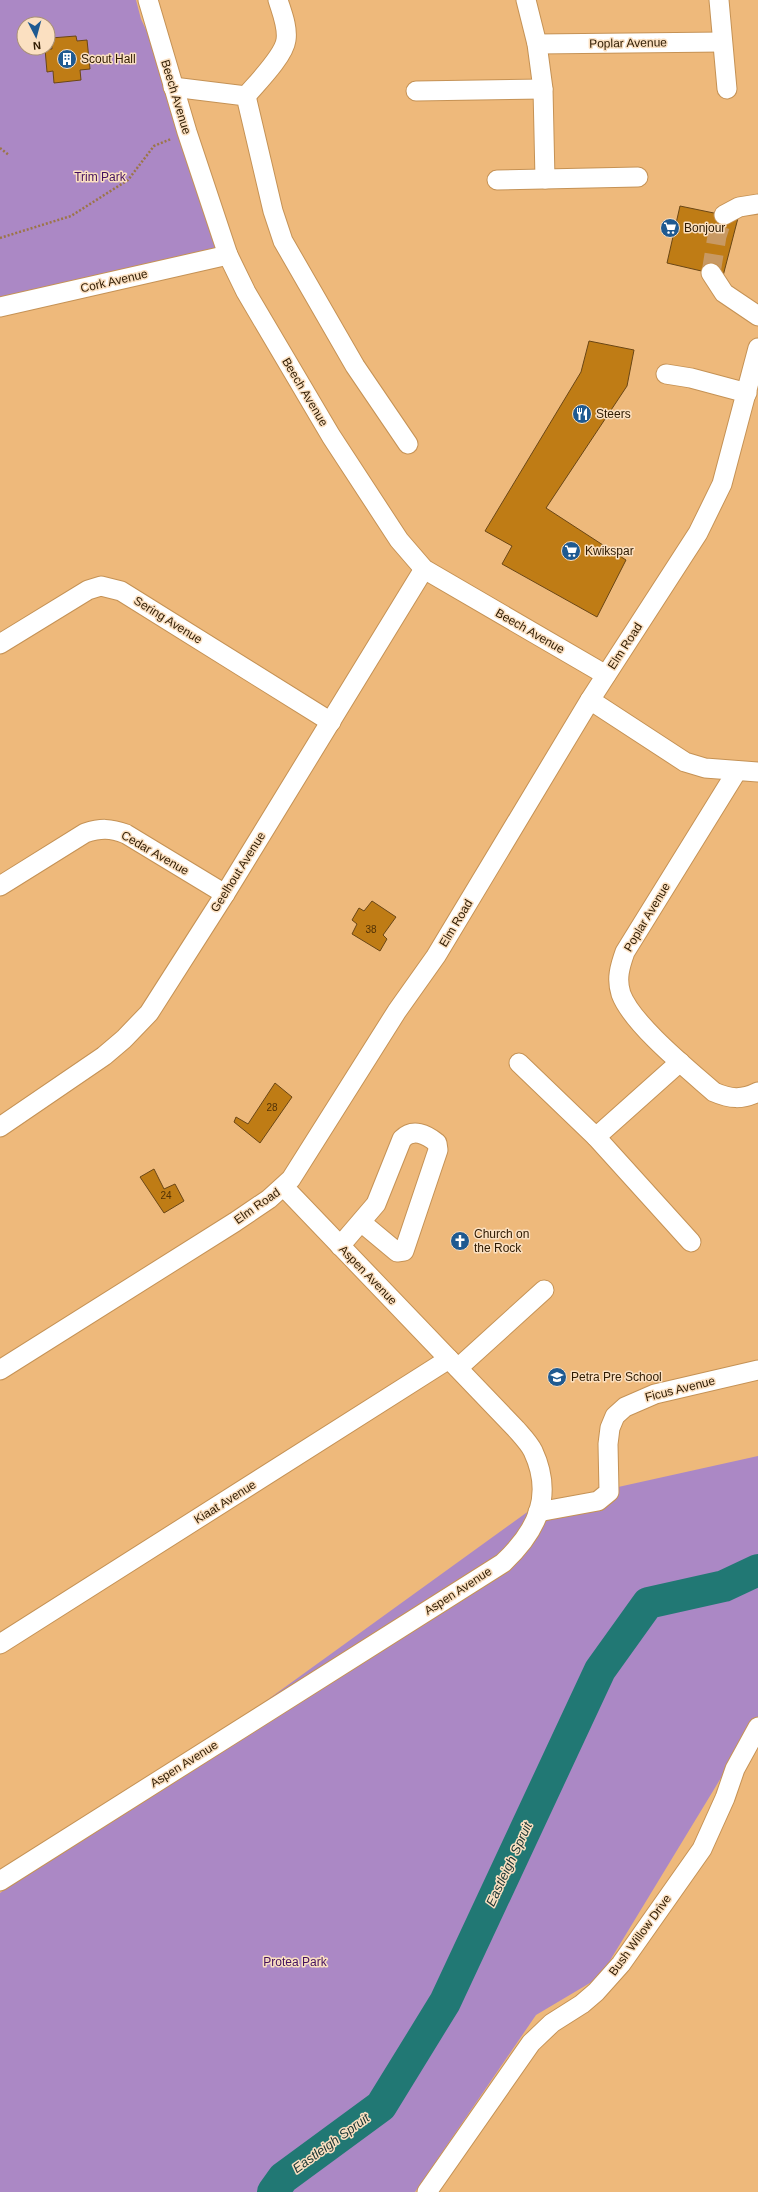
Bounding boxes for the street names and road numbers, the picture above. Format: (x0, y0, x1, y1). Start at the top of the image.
street label: Poplar Avenue (589, 35, 667, 51)
street label: Beech Avenue (158, 58, 194, 136)
street label: Cork Avenue (79, 266, 149, 296)
street label: Beech Avenue (279, 355, 331, 429)
street label: Sering Avenue (131, 593, 205, 647)
street label: Beech Avenue (493, 606, 567, 657)
street label: Elm Road (605, 620, 645, 672)
street label: Cedar Avenue (119, 828, 192, 878)
street label: Geelhout Avenue (208, 829, 268, 915)
street label: Poplar Avenue (621, 880, 673, 954)
street label: Elm Road (436, 897, 476, 949)
street label: Elm Road (231, 1185, 283, 1227)
street label: Aspen Avenue (336, 1242, 400, 1308)
street label: Ficus Avenue (643, 1373, 717, 1404)
street label: Kiaat Avenue (191, 1477, 259, 1527)
street label: Aspen Avenue (422, 1564, 494, 1618)
street label: Aspen Avenue (148, 1737, 221, 1790)
street label: Bush Willow Drive (606, 1892, 674, 1978)

